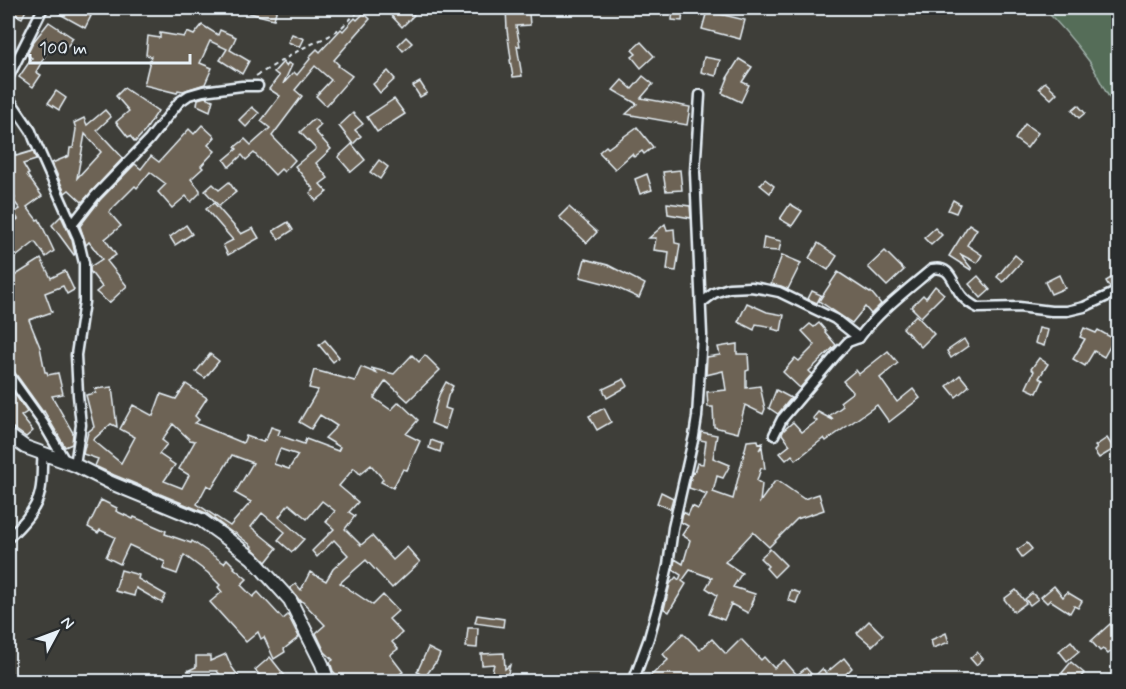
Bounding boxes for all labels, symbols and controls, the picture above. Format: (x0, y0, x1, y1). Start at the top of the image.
scale bar (30, 27, 190, 65)
text: 100 m (39, 37, 87, 61)
north arrow (27, 602, 87, 662)
text: N (56, 612, 79, 634)

